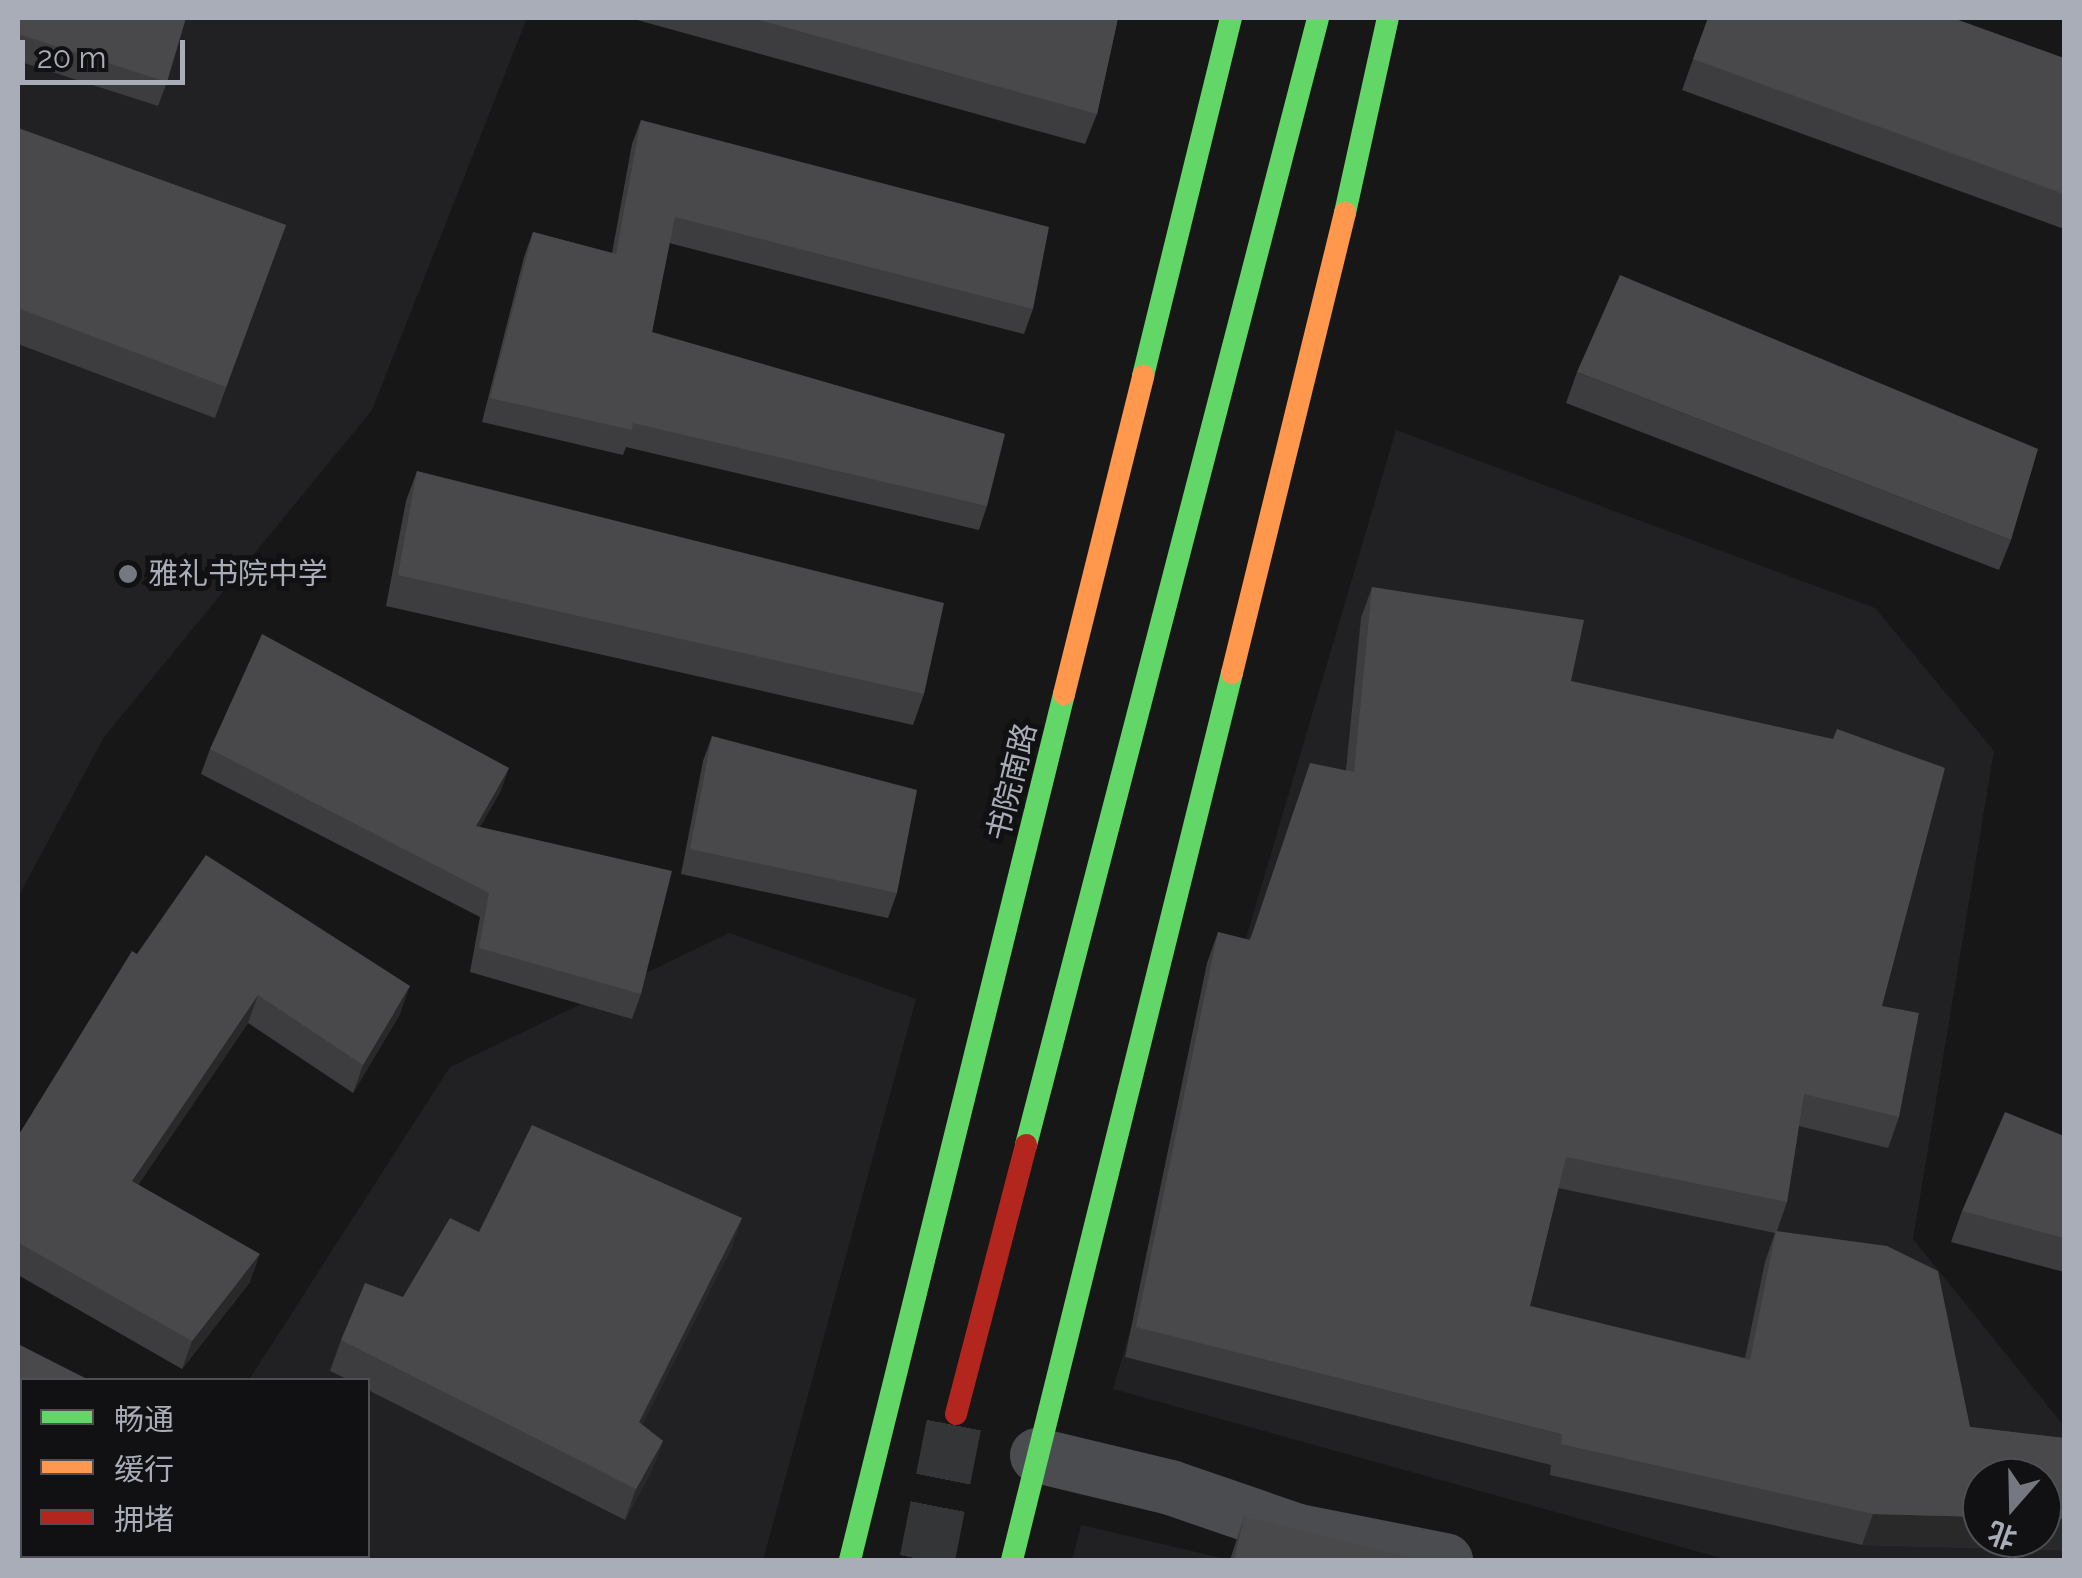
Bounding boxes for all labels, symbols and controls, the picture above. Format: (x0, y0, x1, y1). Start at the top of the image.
scale bar (25, 20, 190, 82)
text: 20 m (37, 40, 106, 75)
place label: 雅礼书院中学 (148, 556, 328, 592)
marker: 雅礼书院中学 (117, 563, 139, 585)
street label: 书院南路 (980, 719, 1044, 845)
legend (20, 1378, 370, 1558)
text: 畅通 (114, 1402, 174, 1437)
text: 缓行 (114, 1452, 174, 1487)
north arrow (1962, 1458, 2062, 1558)
text: 拥堵 (114, 1502, 174, 1537)
text: 北 (1983, 1514, 2021, 1555)

